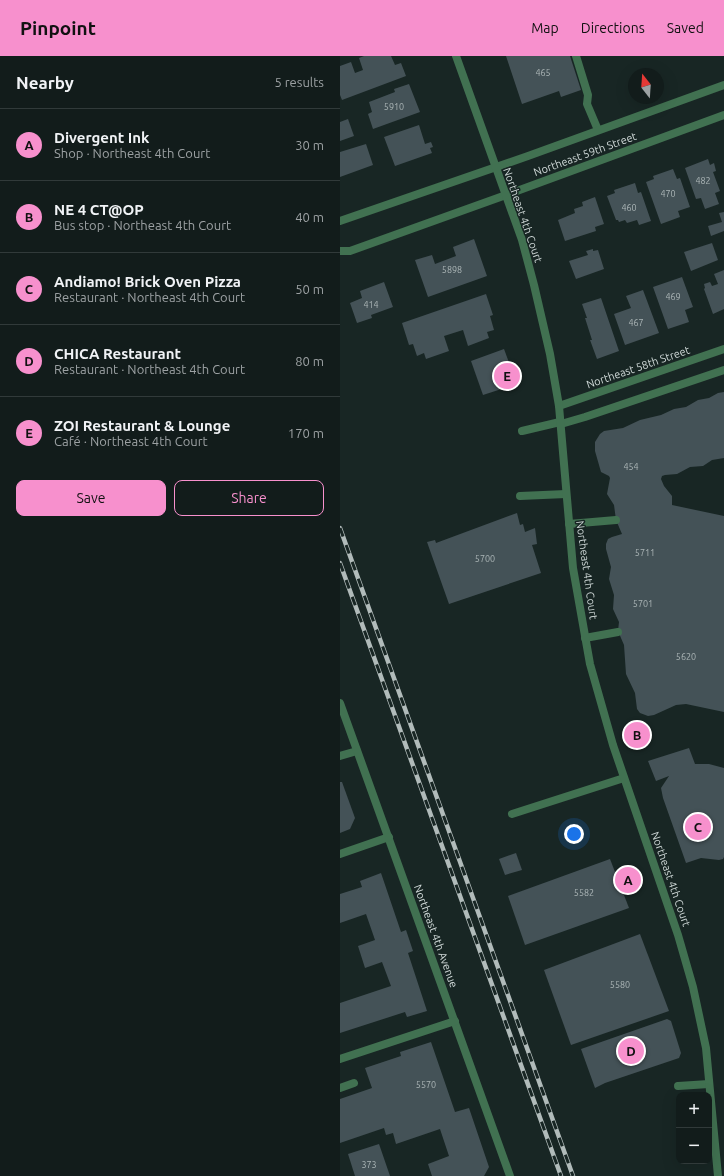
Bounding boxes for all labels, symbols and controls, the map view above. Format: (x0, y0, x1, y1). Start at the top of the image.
text: Pinpoint (20, 17, 96, 39)
text: Map (531, 20, 559, 36)
text: Directions (581, 20, 645, 36)
text: Saved (667, 20, 704, 36)
house number: 465 (535, 68, 551, 78)
north arrow (628, 68, 664, 104)
text: Nearby (16, 73, 74, 92)
text: 5 results (274, 75, 324, 89)
house number: 5910 (384, 102, 404, 112)
text: Divergent Ink (54, 129, 149, 146)
street label: Northeast 59th Street (532, 130, 639, 178)
text: A (24, 138, 34, 152)
text: 30 m (295, 138, 324, 152)
text: Shop · Northeast 4th Court (54, 146, 210, 160)
street label: Northeast 4th Court (501, 166, 545, 265)
house number: 482 (695, 176, 711, 186)
house number: 470 (660, 189, 676, 199)
text: NE 4 CT@OP (54, 201, 144, 218)
house number: 460 (621, 203, 637, 213)
text: B (25, 210, 33, 224)
text: 40 m (295, 210, 324, 224)
text: Bus stop · Northeast 4th Court (54, 218, 231, 232)
house number: 5898 (442, 265, 462, 275)
text: Andiamo! Brick Oven Pizza (54, 273, 241, 290)
text: C (25, 282, 33, 296)
text: 50 m (295, 282, 324, 296)
text: Restaurant · Northeast 4th Court (54, 290, 245, 304)
house number: 469 (665, 292, 681, 302)
house number: 414 (363, 300, 379, 310)
house number: 467 (628, 318, 644, 328)
street label: Northeast 58th Street (585, 343, 692, 390)
text: CHICA Restaurant (54, 345, 181, 362)
text: D (24, 354, 34, 368)
text: 80 m (295, 354, 324, 368)
pin: E (494, 361, 520, 391)
text: Restaurant · Northeast 4th Court (54, 362, 245, 376)
text: ZOI Restaurant & Lounge (54, 417, 230, 434)
text: E (25, 426, 33, 440)
text: 170 m (288, 426, 324, 440)
text: Café · Northeast 4th Court (54, 434, 208, 448)
house number: 454 (623, 462, 639, 472)
button: Save (16, 480, 166, 516)
button: Share (174, 480, 324, 516)
street label: Northeast 4th Court (574, 520, 600, 621)
house number: 5711 (635, 548, 655, 558)
house number: 5700 (475, 554, 495, 564)
house number: 5701 (633, 599, 653, 609)
house number: 5620 (676, 652, 696, 662)
pin: B (624, 720, 650, 750)
pin: C (685, 812, 711, 842)
your location (564, 824, 584, 844)
street label: Northeast 4th Court (649, 830, 693, 929)
pin: A (615, 865, 641, 895)
street label: Northeast 4th Avenue (412, 883, 460, 989)
house number: 5582 (574, 888, 594, 898)
house number: 5580 (610, 980, 630, 990)
pin: D (618, 1036, 644, 1066)
house number: 5570 (416, 1080, 436, 1090)
map controls (676, 1092, 712, 1164)
button: + (676, 1092, 712, 1128)
button: − (676, 1128, 712, 1164)
house number: 373 (361, 1160, 377, 1170)

